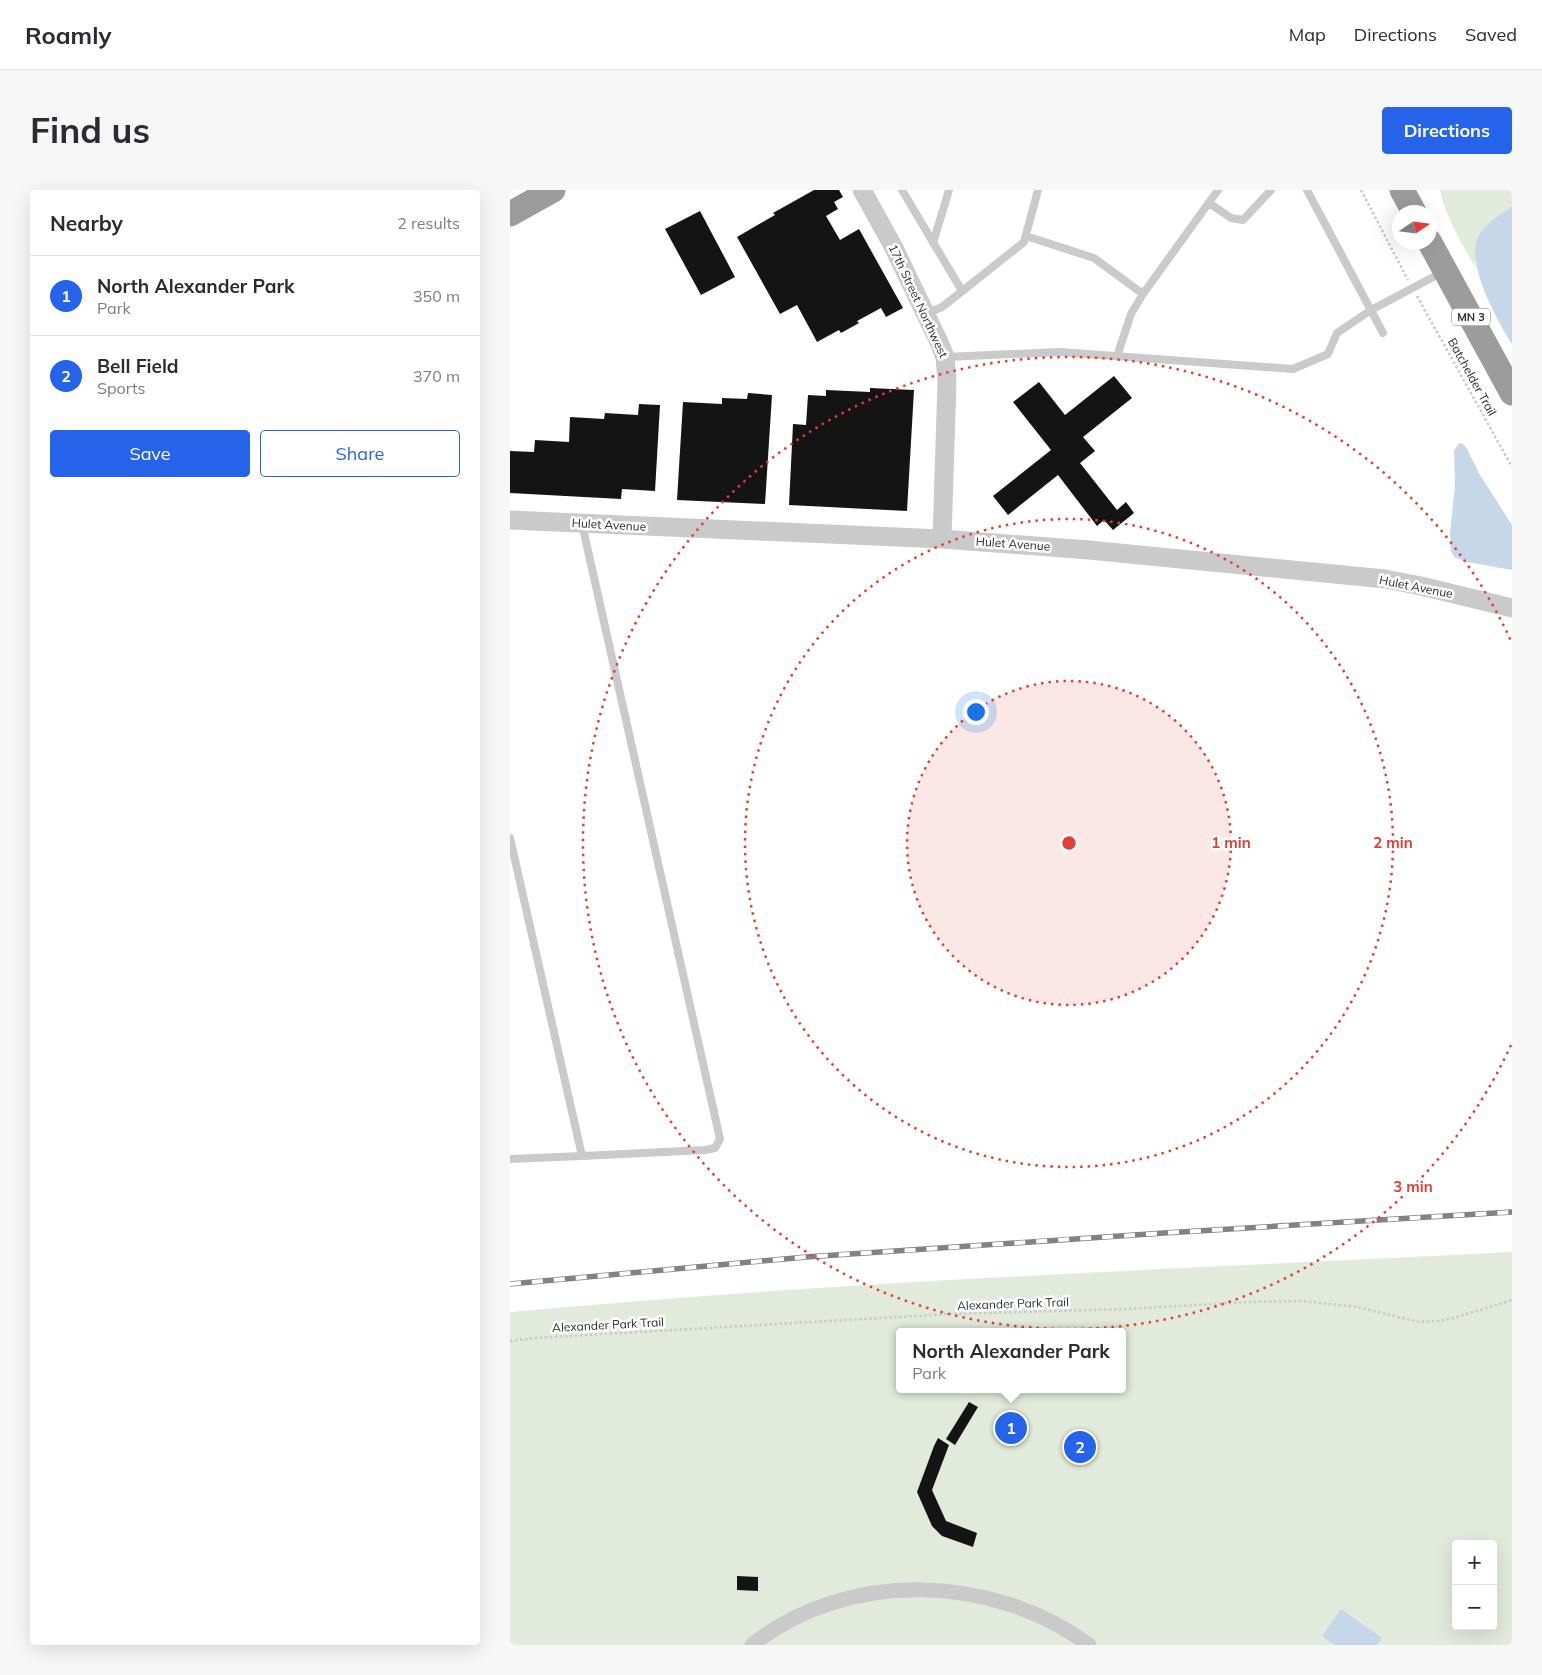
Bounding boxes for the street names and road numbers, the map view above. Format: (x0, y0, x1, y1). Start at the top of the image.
street label: 17th Street Northwest (886, 242, 951, 360)
road number: MN 3 (1452, 308, 1490, 326)
street label: Batchelder Trail (1445, 335, 1500, 418)
street label: Hulet Avenue (571, 515, 647, 534)
street label: Hulet Avenue (975, 533, 1051, 554)
street label: Hulet Avenue (1378, 572, 1454, 601)
street label: Alexander Park Trail (957, 1294, 1069, 1313)
street label: Alexander Park Trail (552, 1314, 664, 1335)

